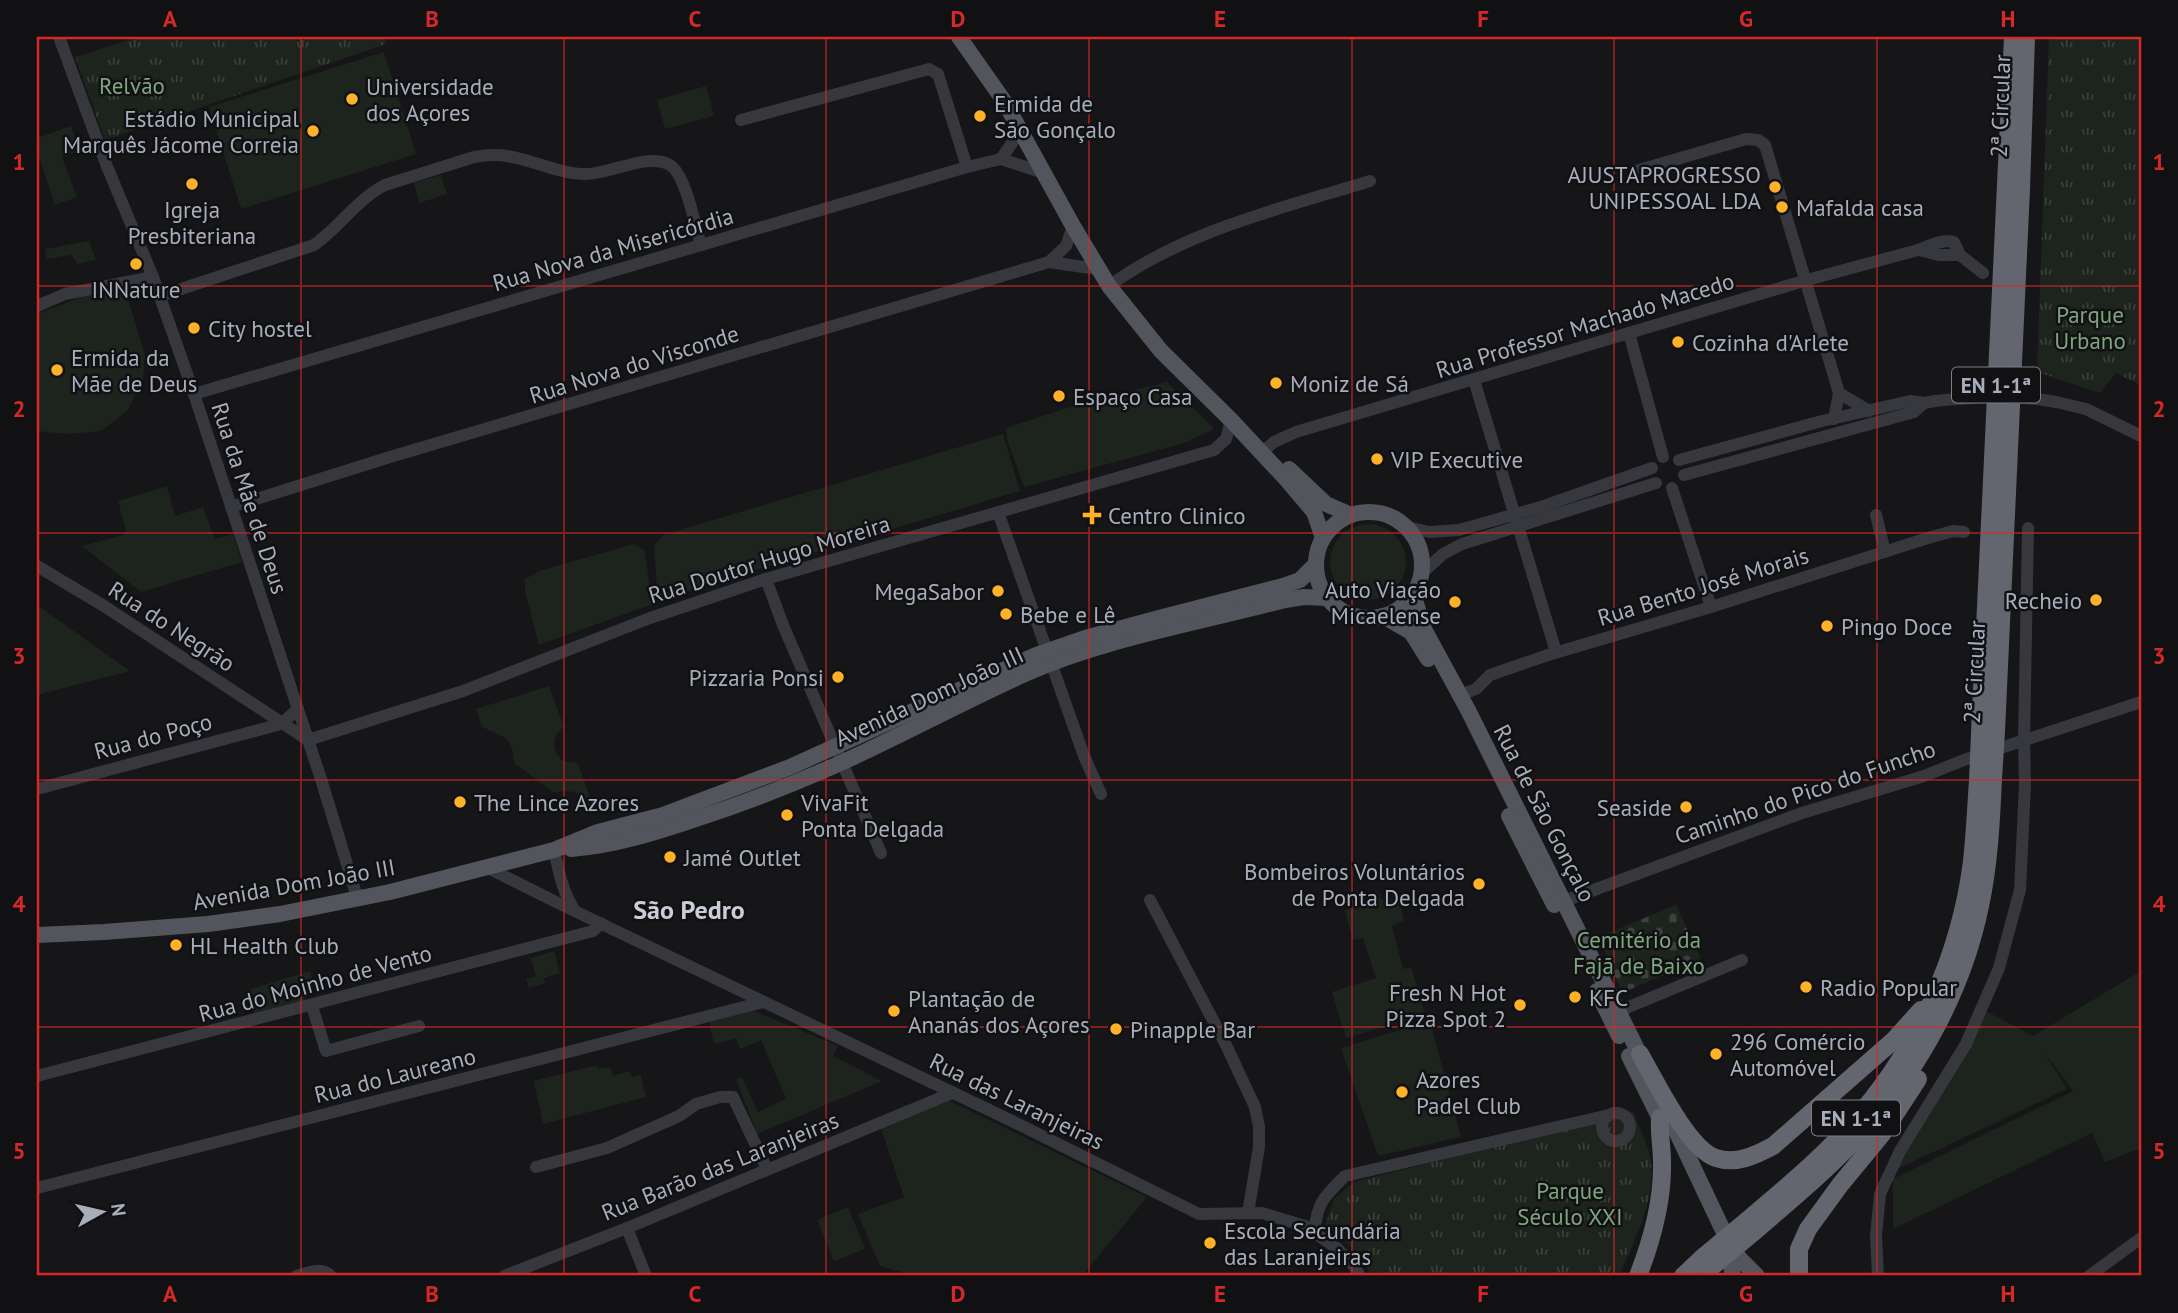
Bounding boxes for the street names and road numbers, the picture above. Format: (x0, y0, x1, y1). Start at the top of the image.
street label: 2ª Circular (1984, 54, 2016, 158)
street label: Rua Nova da Misericórdia (489, 201, 737, 297)
street label: Rua Professor Machado Macedo (1432, 266, 1738, 384)
street label: Rua Nova do Visconde (526, 318, 742, 410)
road number: EN 1-1ª (1952, 368, 2040, 402)
street label: Rua da Mãe de Deus (205, 399, 295, 597)
street label: Rua Doutor Hugo Moreira (645, 508, 893, 610)
street label: Rua Bento José Morais (1594, 540, 1812, 632)
street label: Rua do Negrão (103, 574, 241, 678)
street label: 2ª Circular (1957, 619, 1991, 724)
street label: Avenida Dom João III (830, 640, 1028, 752)
street label: Rua do Poço (91, 706, 215, 766)
street label: Rua de São Gonçalo (1488, 719, 1602, 907)
street label: Caminho do Pico do Funcho (1671, 734, 1939, 850)
street label: Avenida Dom João III (191, 852, 397, 916)
street label: Rua do Moinho de Vento (195, 938, 435, 1028)
street label: Rua do Laureano (311, 1041, 479, 1109)
street label: Rua das Laranjeiras (925, 1046, 1109, 1156)
road number: EN 1-1ª (1812, 1100, 1900, 1136)
street label: Rua Barão das Laranjeiras (597, 1105, 843, 1227)

